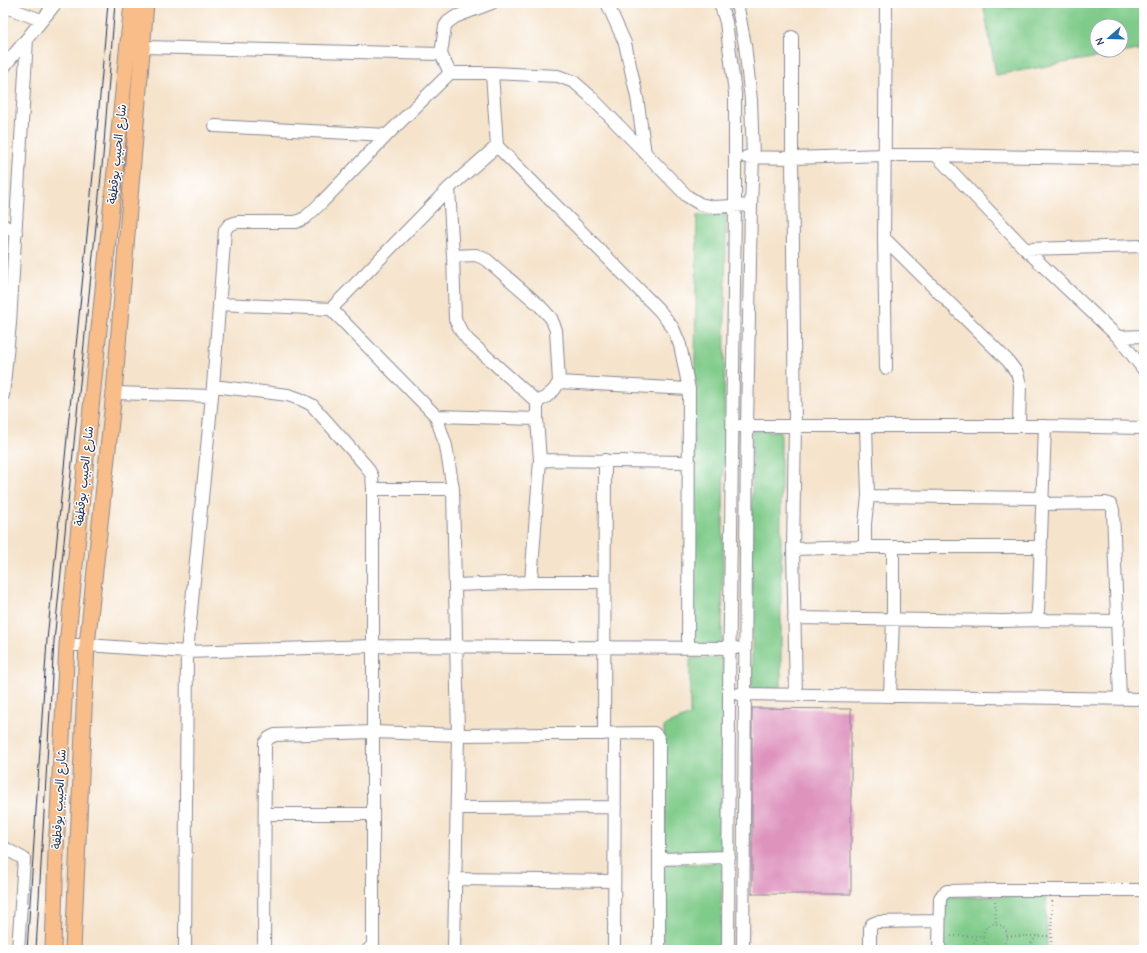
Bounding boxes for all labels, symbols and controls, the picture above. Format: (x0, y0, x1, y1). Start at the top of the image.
north arrow (1089, 18, 1129, 58)
text: N (1093, 36, 1107, 47)
street label: شارع الحبيب بوقطفة (105, 103, 131, 205)
street label: شارع الحبيب بوقطفة (72, 425, 98, 527)
street label: شارع الحبيب بوقطفة (49, 749, 71, 850)

